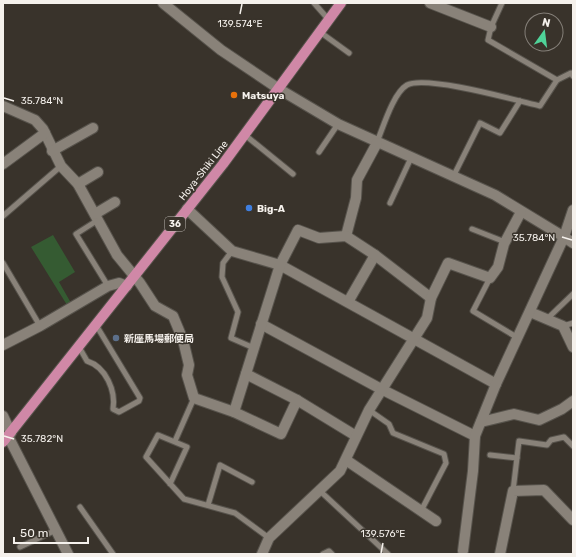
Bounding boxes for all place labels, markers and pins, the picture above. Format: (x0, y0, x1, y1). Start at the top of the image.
marker: Matsuya (229, 90, 239, 100)
place label: Matsuya (242, 90, 284, 102)
marker: Big-A (244, 203, 254, 213)
place label: Big-A (257, 203, 286, 215)
marker: 新座馬場郵便局 (111, 333, 121, 343)
place label: 新座馬場郵便局 (124, 333, 194, 345)

